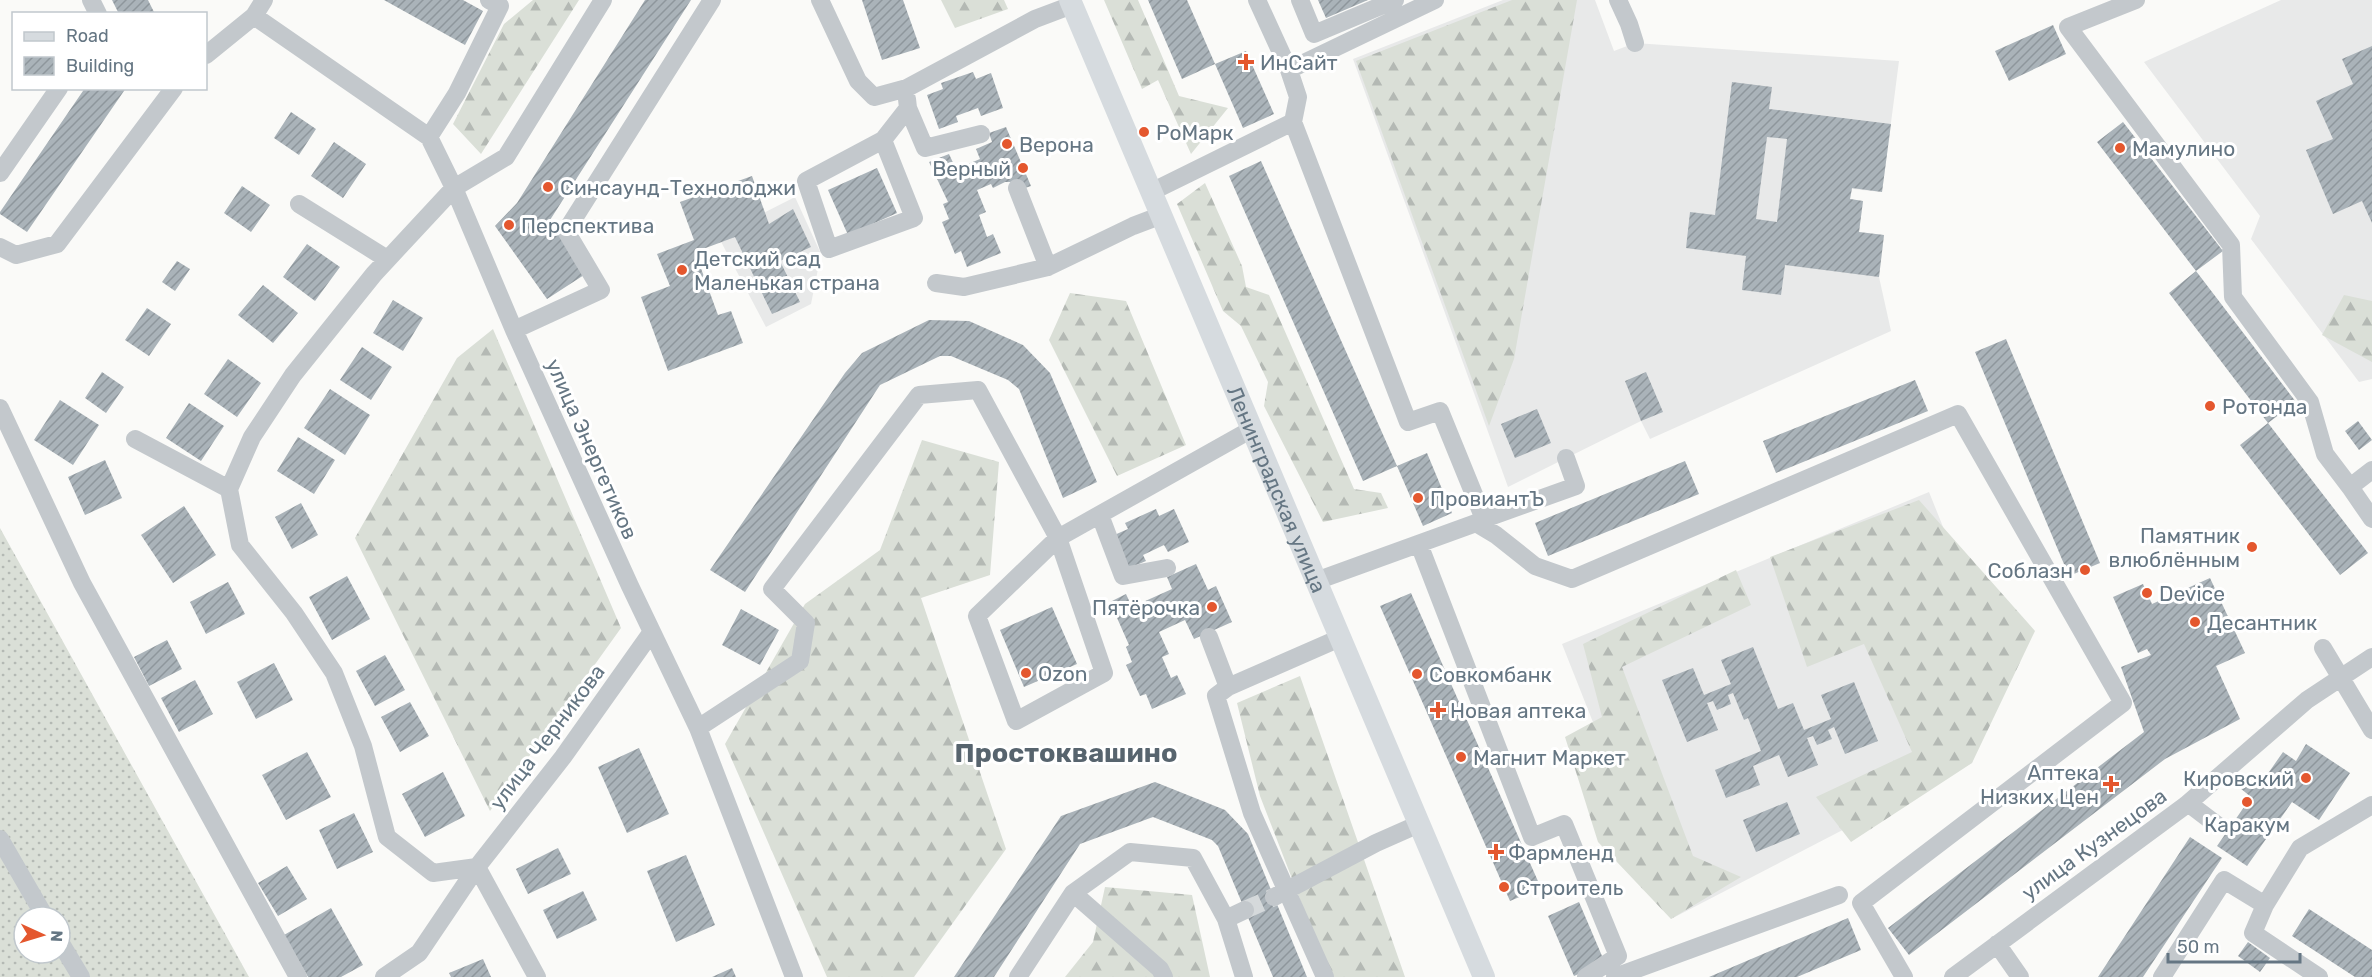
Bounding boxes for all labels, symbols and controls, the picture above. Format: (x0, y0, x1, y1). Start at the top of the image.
legend (12, 12, 207, 90)
text: Road (66, 25, 109, 47)
place label: ИнСайт (1260, 50, 1338, 75)
marker: ИнСайт (1237, 53, 1255, 71)
text: Building (66, 55, 134, 77)
place label: РоМарк (1156, 120, 1234, 145)
marker: РоМарк (1137, 125, 1151, 139)
place label: Верона (1019, 132, 1094, 157)
place label: Мамулино (2132, 136, 2235, 161)
marker: Верона (1000, 137, 1014, 151)
marker: Мамулино (2113, 141, 2127, 155)
place label: Верный (932, 156, 1011, 181)
marker: Верный (1016, 161, 1030, 175)
place label: Синсаунд-Технолоджи (560, 175, 796, 200)
marker: Синсаунд-Технолоджи (541, 180, 555, 194)
place label: Перспектива (521, 213, 654, 238)
marker: Перспектива (502, 218, 516, 232)
place label: Детский сад Маленькая страна (694, 246, 880, 295)
marker: Детский сад Маленькая страна (675, 263, 689, 277)
street label: улица Энергетиков (541, 355, 643, 543)
street label: Ленинградская улица (1222, 382, 1332, 596)
place label: Ротонда (2222, 394, 2307, 419)
marker: Ротонда (2203, 399, 2217, 413)
place label: ПровиантЪ (1430, 486, 1544, 511)
marker: ПровиантЪ (1411, 491, 1425, 505)
place label: Памятник влюблённым (2108, 523, 2240, 572)
marker: Памятник влюблённым (2245, 540, 2259, 554)
place label: Соблазн (1987, 558, 2073, 583)
marker: Соблазн (2078, 563, 2092, 577)
place label: Device (2159, 581, 2225, 606)
marker: Device (2140, 586, 2154, 600)
place label: Пятёрочка (1092, 595, 1200, 620)
marker: Пятёрочка (1205, 600, 1219, 614)
place label: Десантник (2207, 610, 2317, 635)
marker: Десантник (2188, 615, 2202, 629)
street label: улица Черникова (484, 659, 610, 815)
place label: Ozon (1038, 661, 1088, 686)
place label: Совкомбанк (1429, 662, 1552, 687)
marker: Ozon (1019, 666, 1033, 680)
marker: Совкомбанк (1410, 667, 1424, 681)
place label: Новая аптека (1450, 698, 1586, 723)
marker: Новая аптека (1431, 703, 1445, 717)
district label: Простоквашино (955, 737, 1177, 769)
place label: Магнит Маркет (1473, 745, 1626, 770)
marker: Магнит Маркет (1454, 750, 1468, 764)
place label: Аптека Низких Цен (1980, 760, 2099, 809)
place label: Кировский (2183, 766, 2294, 791)
marker: Кировский (2299, 771, 2313, 785)
marker: Аптека Низких Цен (2104, 777, 2118, 791)
street label: улица Кузнецова (2017, 783, 2171, 905)
marker: Каракум (2240, 795, 2254, 809)
place label: Каракум (2204, 812, 2290, 837)
place label: Фармленд (1508, 840, 1614, 865)
marker: Фармленд (1489, 845, 1503, 859)
place label: Строитель (1516, 875, 1623, 900)
marker: Строитель (1497, 880, 1511, 894)
north arrow (12, 905, 72, 965)
scale bar (2168, 926, 2300, 964)
text: N (47, 930, 66, 942)
text: 50 m (2177, 936, 2220, 958)

